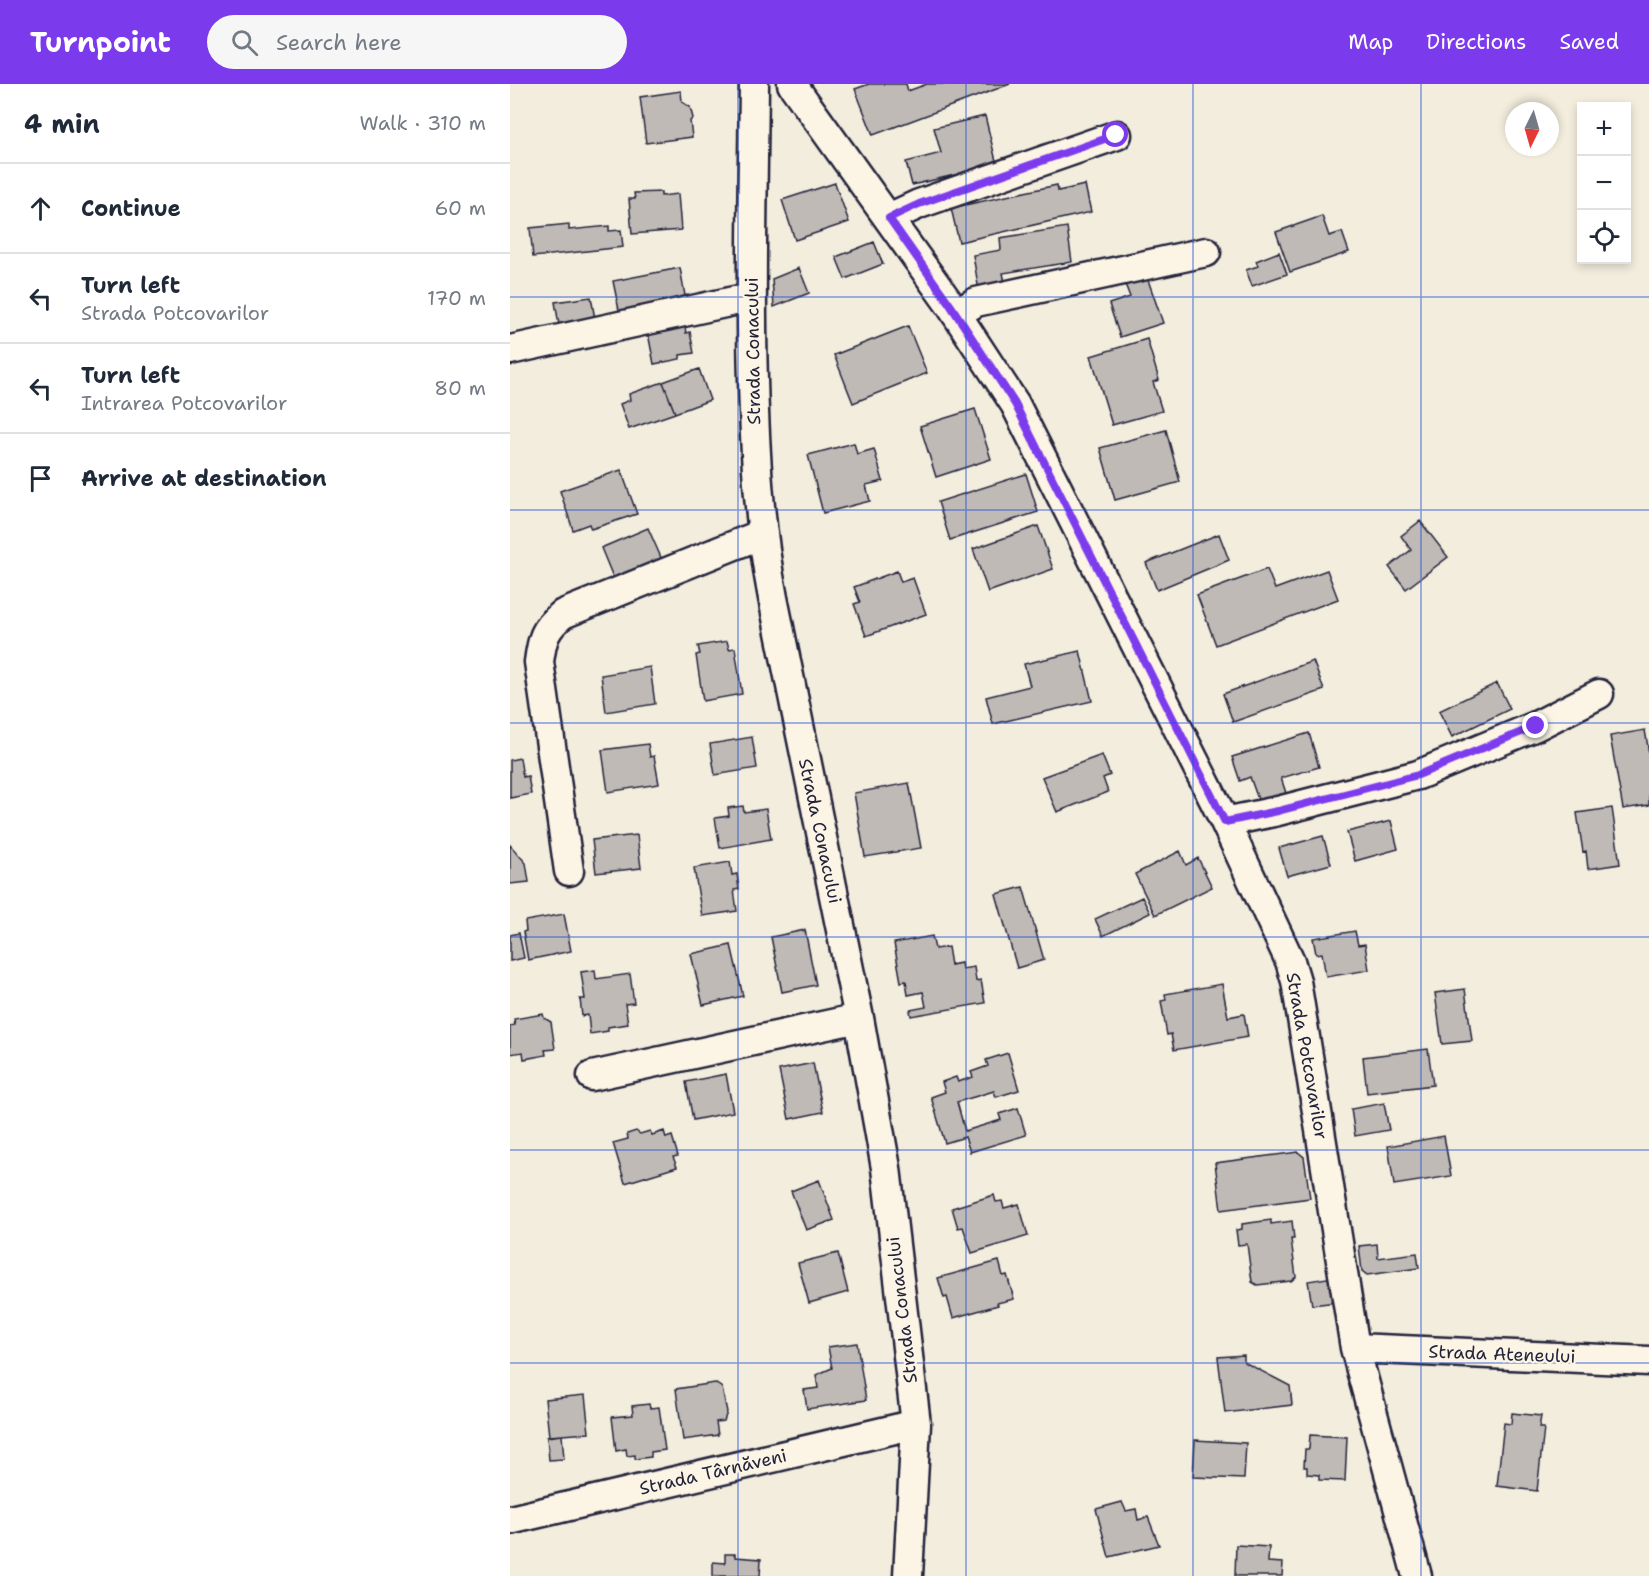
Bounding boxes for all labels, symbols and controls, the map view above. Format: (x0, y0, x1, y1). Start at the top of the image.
search box (207, 15, 627, 69)
text: Turnpoint (30, 23, 171, 61)
icon: search (228, 26, 261, 59)
text: Search here (276, 28, 402, 57)
text: Map (1348, 28, 1393, 56)
text: Directions (1426, 28, 1526, 56)
text: Saved (1559, 28, 1619, 56)
north arrow (1505, 102, 1559, 156)
map controls (1577, 102, 1631, 264)
button: + (1577, 102, 1631, 156)
text: 4 min (24, 106, 100, 141)
text: Walk · 310 m (360, 110, 486, 136)
route start (1102, 121, 1128, 147)
button: − (1577, 156, 1631, 210)
icon: ahead (24, 192, 57, 225)
text: Continue (81, 194, 181, 223)
text: 60 m (434, 195, 486, 221)
button: locate (1577, 210, 1631, 264)
text: Turn left (81, 271, 180, 300)
street label: Strada Conacului (740, 277, 766, 425)
icon: left (24, 282, 57, 315)
text: 170 m (427, 285, 486, 311)
text: Strada Potcovarilor (81, 300, 269, 326)
text: Turn left (81, 361, 180, 390)
icon: left (24, 372, 57, 405)
text: 80 m (434, 375, 486, 401)
text: Intrarea Potcovarilor (81, 390, 287, 416)
icon: arrive (24, 462, 57, 495)
text: Arrive at destination (81, 464, 327, 493)
route end (1522, 712, 1548, 738)
street label: Strada Conacului (793, 756, 847, 906)
street label: Strada Potcovarilor (1280, 970, 1334, 1142)
street label: Strada Conacului (881, 1235, 923, 1385)
street label: Strada Ateneului (1428, 1339, 1576, 1369)
street label: Strada Târnăveni (637, 1443, 789, 1501)

